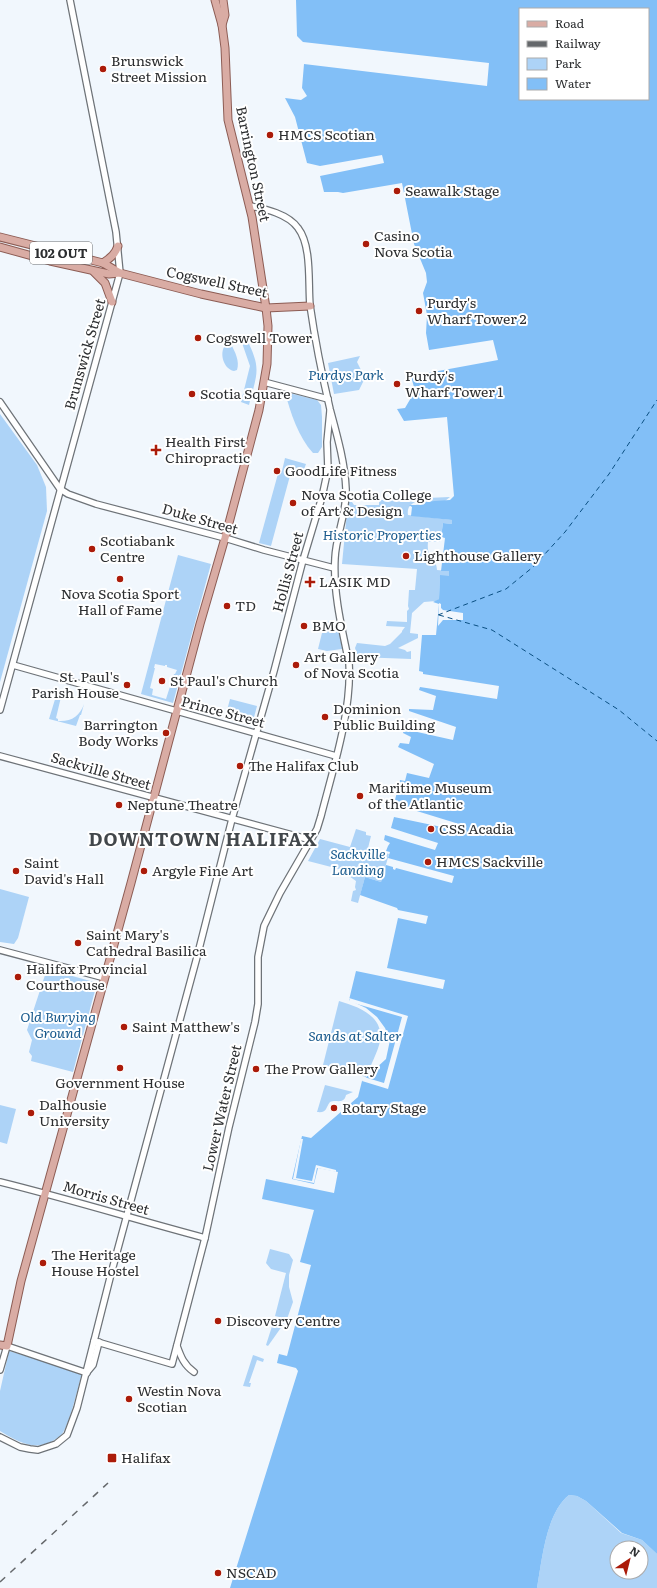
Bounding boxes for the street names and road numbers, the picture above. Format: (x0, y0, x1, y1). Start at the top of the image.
street label: Barrington Street (232, 104, 276, 224)
road number: 102 OUT (30, 242, 92, 264)
street label: Cogswell Street (165, 261, 270, 302)
street label: Brunswick Street (59, 295, 110, 412)
street label: Duke Street (160, 498, 241, 539)
street label: Hollis Street (267, 529, 307, 614)
street label: Prince Street (179, 690, 268, 732)
street label: Sackville Street (49, 746, 154, 794)
street label: Lower Water Street (197, 1042, 245, 1173)
street label: Morris Street (61, 1175, 152, 1219)

